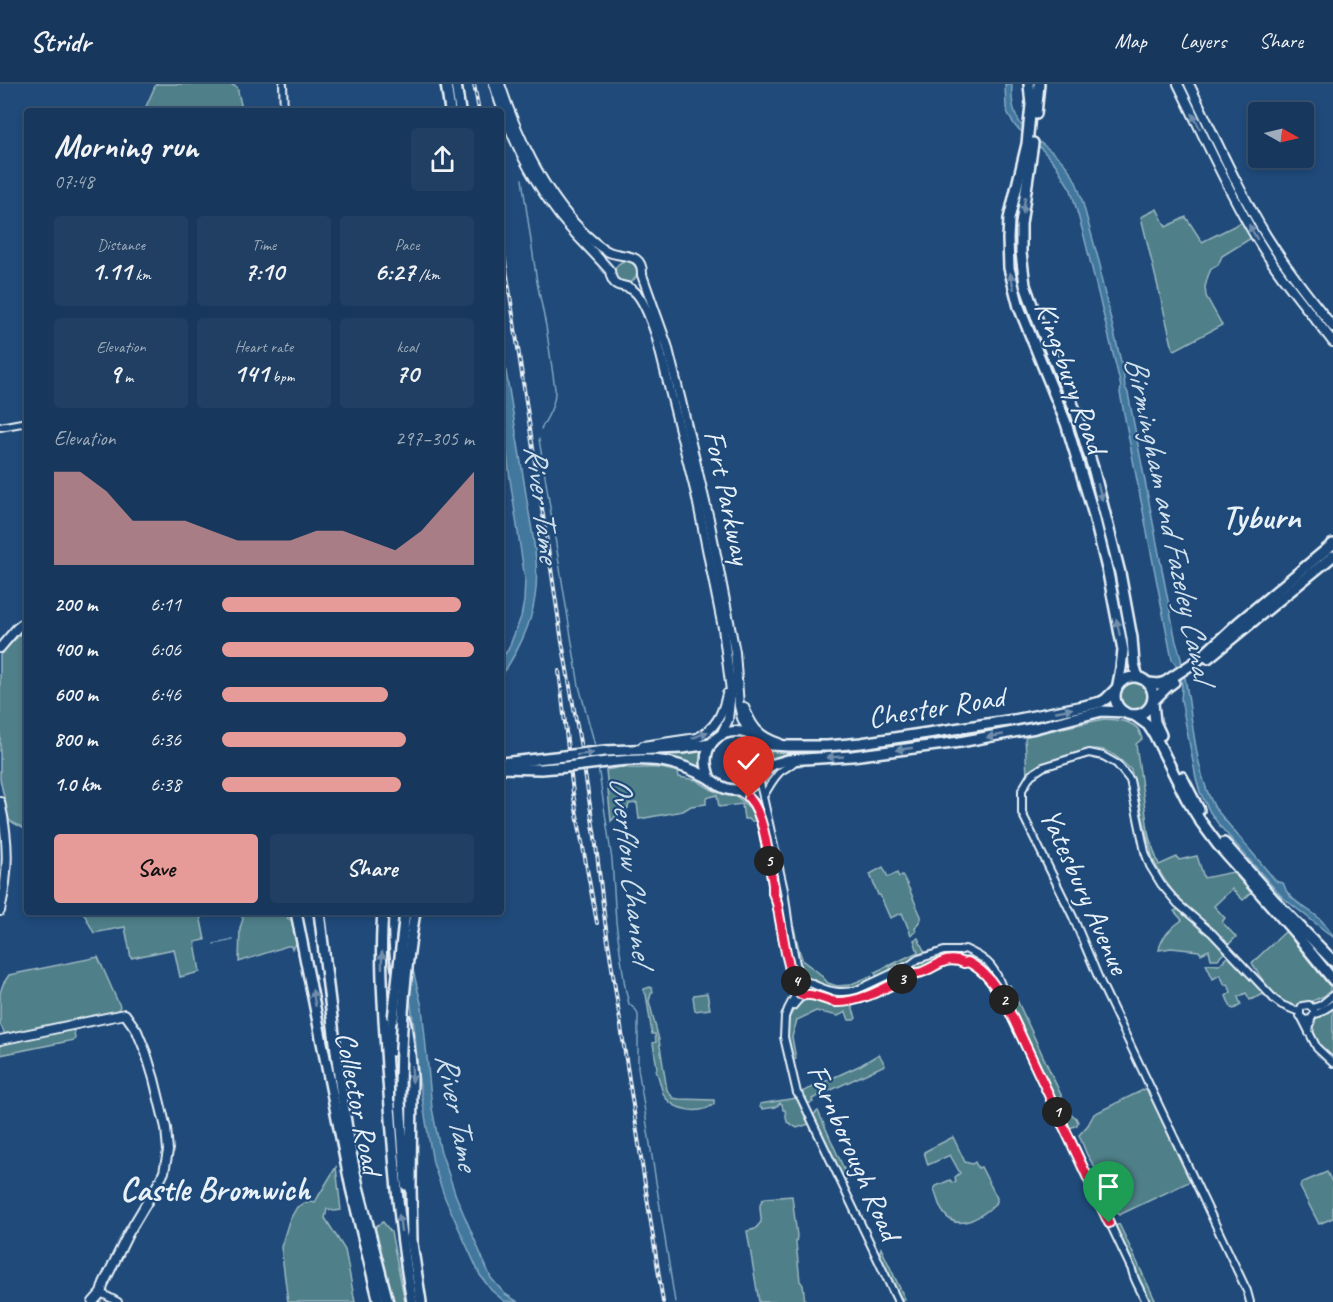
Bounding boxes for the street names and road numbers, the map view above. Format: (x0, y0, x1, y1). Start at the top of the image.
street label: Kingsbury Road (1026, 296, 1117, 462)
street label: Fort Parkway (695, 427, 761, 570)
street label: Chester Road (865, 677, 1011, 736)
street label: Yatesbury Avenue (1032, 802, 1139, 982)
street label: Collector Road (327, 1028, 392, 1182)
street label: Farnborough Road (798, 1058, 911, 1250)

